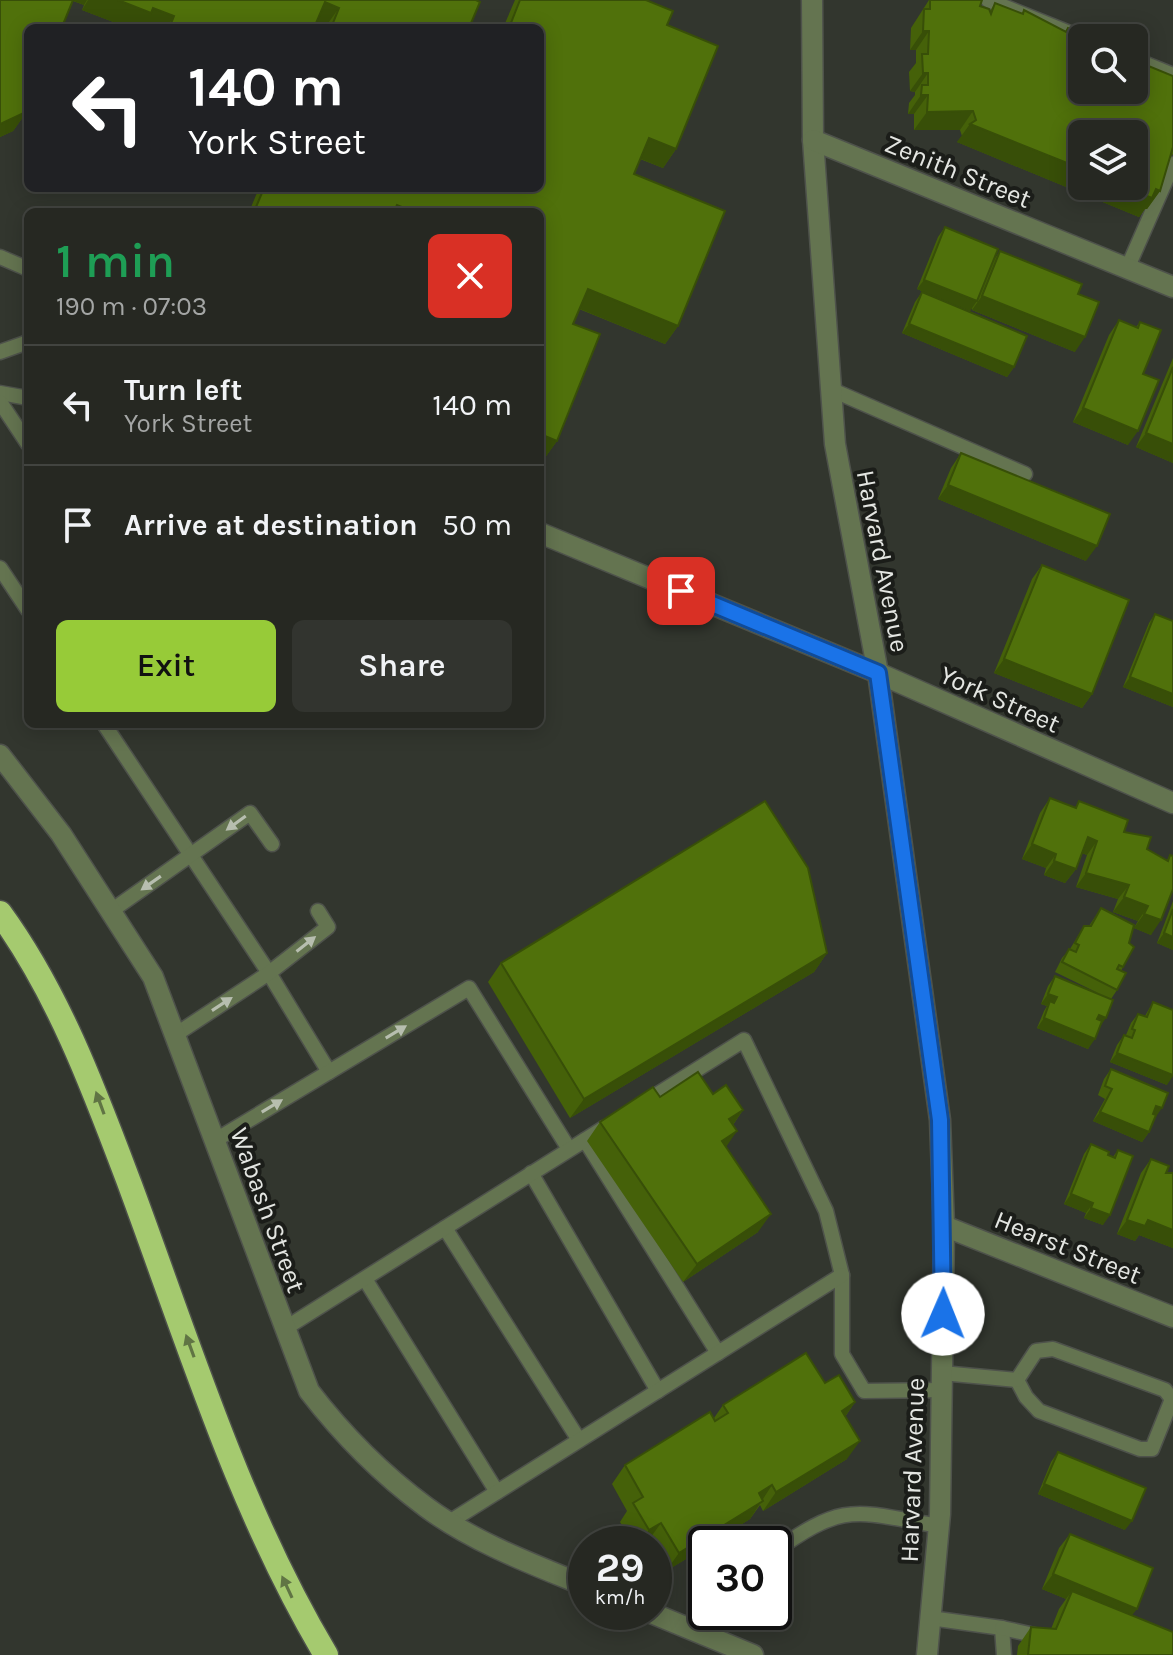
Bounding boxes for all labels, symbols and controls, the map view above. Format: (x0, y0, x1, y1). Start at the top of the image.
map controls (1068, 24, 1148, 200)
button: search (1068, 24, 1148, 104)
text: 140 m (188, 54, 344, 119)
icon: left (56, 56, 160, 160)
button: layers (1068, 120, 1148, 200)
text: York Street (188, 121, 366, 163)
street label: Zenith Street (880, 128, 1036, 215)
text: 1 min (56, 233, 175, 289)
button: close (428, 234, 512, 318)
text: 190 m · 07:03 (56, 291, 207, 322)
text: Turn left (124, 372, 242, 408)
icon: left (56, 383, 100, 427)
text: 140 m (432, 387, 512, 423)
text: York Street (124, 408, 252, 439)
street label: Harvard Avenue (850, 467, 915, 655)
icon: arrive (56, 503, 100, 547)
text: Arrive at destination (124, 507, 418, 543)
text: 50 m (442, 507, 512, 543)
pin (647, 557, 715, 625)
icon: arrive (659, 569, 703, 613)
button: Exit (56, 620, 276, 712)
button: Share (292, 620, 512, 712)
street label: York Street (935, 659, 1065, 740)
one-way arrow (226, 815, 247, 830)
one-way arrow (140, 875, 161, 890)
one-way arrow (296, 936, 316, 953)
one-way arrow (211, 997, 233, 1011)
one-way arrow (385, 1025, 407, 1039)
one-way arrow (93, 1090, 105, 1114)
one-way arrow (261, 1100, 283, 1114)
street label: Wabash Street (223, 1123, 312, 1297)
street label: Hearst Street (990, 1204, 1146, 1291)
position arrow (901, 1272, 985, 1356)
one-way arrow (183, 1334, 196, 1358)
street label: Harvard Avenue (894, 1377, 931, 1563)
speed limit sign: 30 (688, 1526, 792, 1630)
text: 29 (596, 1544, 644, 1591)
one-way arrow (280, 1576, 294, 1599)
text: km/h (595, 1586, 645, 1609)

